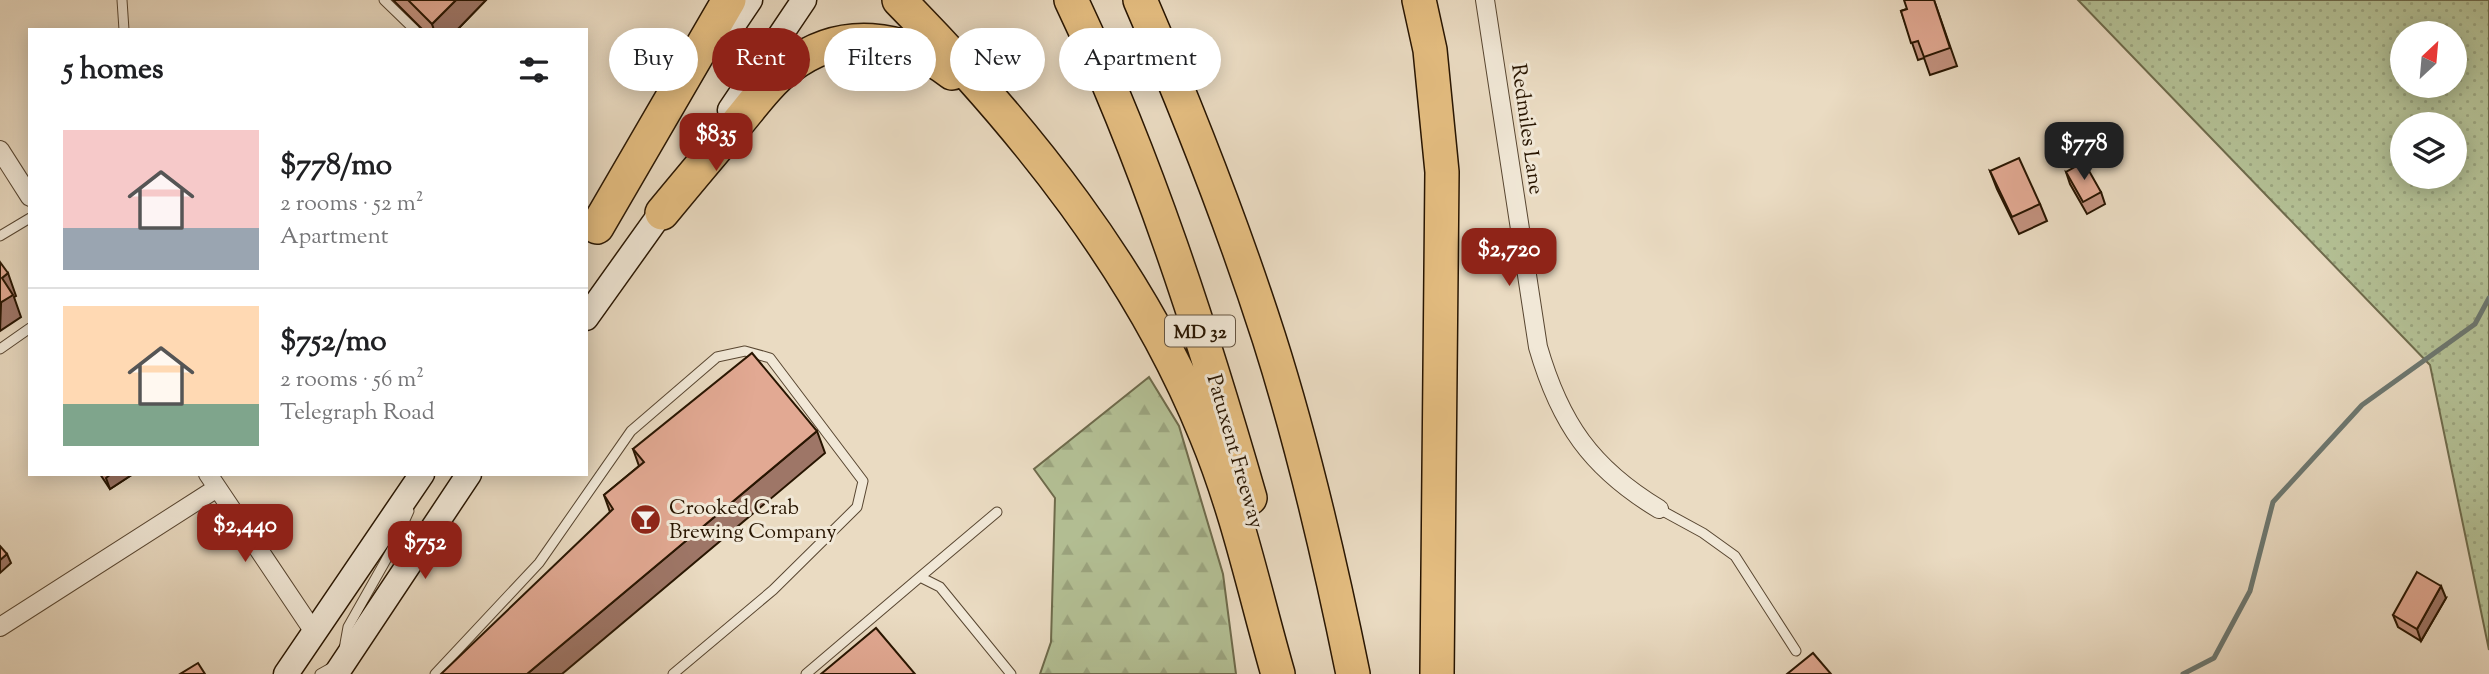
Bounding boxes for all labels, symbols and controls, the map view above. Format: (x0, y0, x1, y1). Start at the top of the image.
north arrow (2390, 21, 2468, 98)
map controls (2390, 21, 2467, 189)
chip: Buy (609, 28, 698, 91)
chip: Rent (712, 28, 810, 91)
chip: Filters (824, 28, 936, 91)
chip: New (950, 28, 1045, 91)
chip: Apartment (1059, 28, 1221, 91)
text: 5 homes (63, 49, 164, 92)
icon: filters (515, 51, 553, 89)
street label: Redmiles Lane (1502, 62, 1550, 197)
button: layers (2390, 112, 2467, 189)
pin: $835 (675, 114, 757, 173)
text: $835 (696, 119, 736, 152)
pin: $778 (2043, 122, 2125, 182)
text: $778 (2061, 128, 2107, 161)
text: $778/mo (280, 145, 392, 188)
icon: home (119, 158, 203, 242)
text: 2 rooms · 52 m² (280, 188, 423, 221)
text: Apartment (280, 221, 389, 254)
pin: $2,720 (1452, 229, 1566, 288)
text: $2,720 (1478, 234, 1541, 267)
road number: MD 32 (1165, 316, 1235, 346)
text: $752/mo (280, 321, 387, 364)
icon: home (119, 334, 203, 418)
text: 2 rooms · 56 m² (280, 364, 424, 397)
street label: Patuxent Freeway (1198, 371, 1271, 533)
text: Telegraph Road (280, 397, 435, 430)
place label: Crooked Crab Brewing Company (669, 494, 837, 548)
bar icon: Crooked Crab Brewing Company (629, 502, 663, 536)
pin: $2,440 (188, 504, 302, 564)
text: $2,440 (213, 510, 277, 543)
pin: $752 (384, 522, 466, 581)
text: $752 (404, 527, 446, 560)

